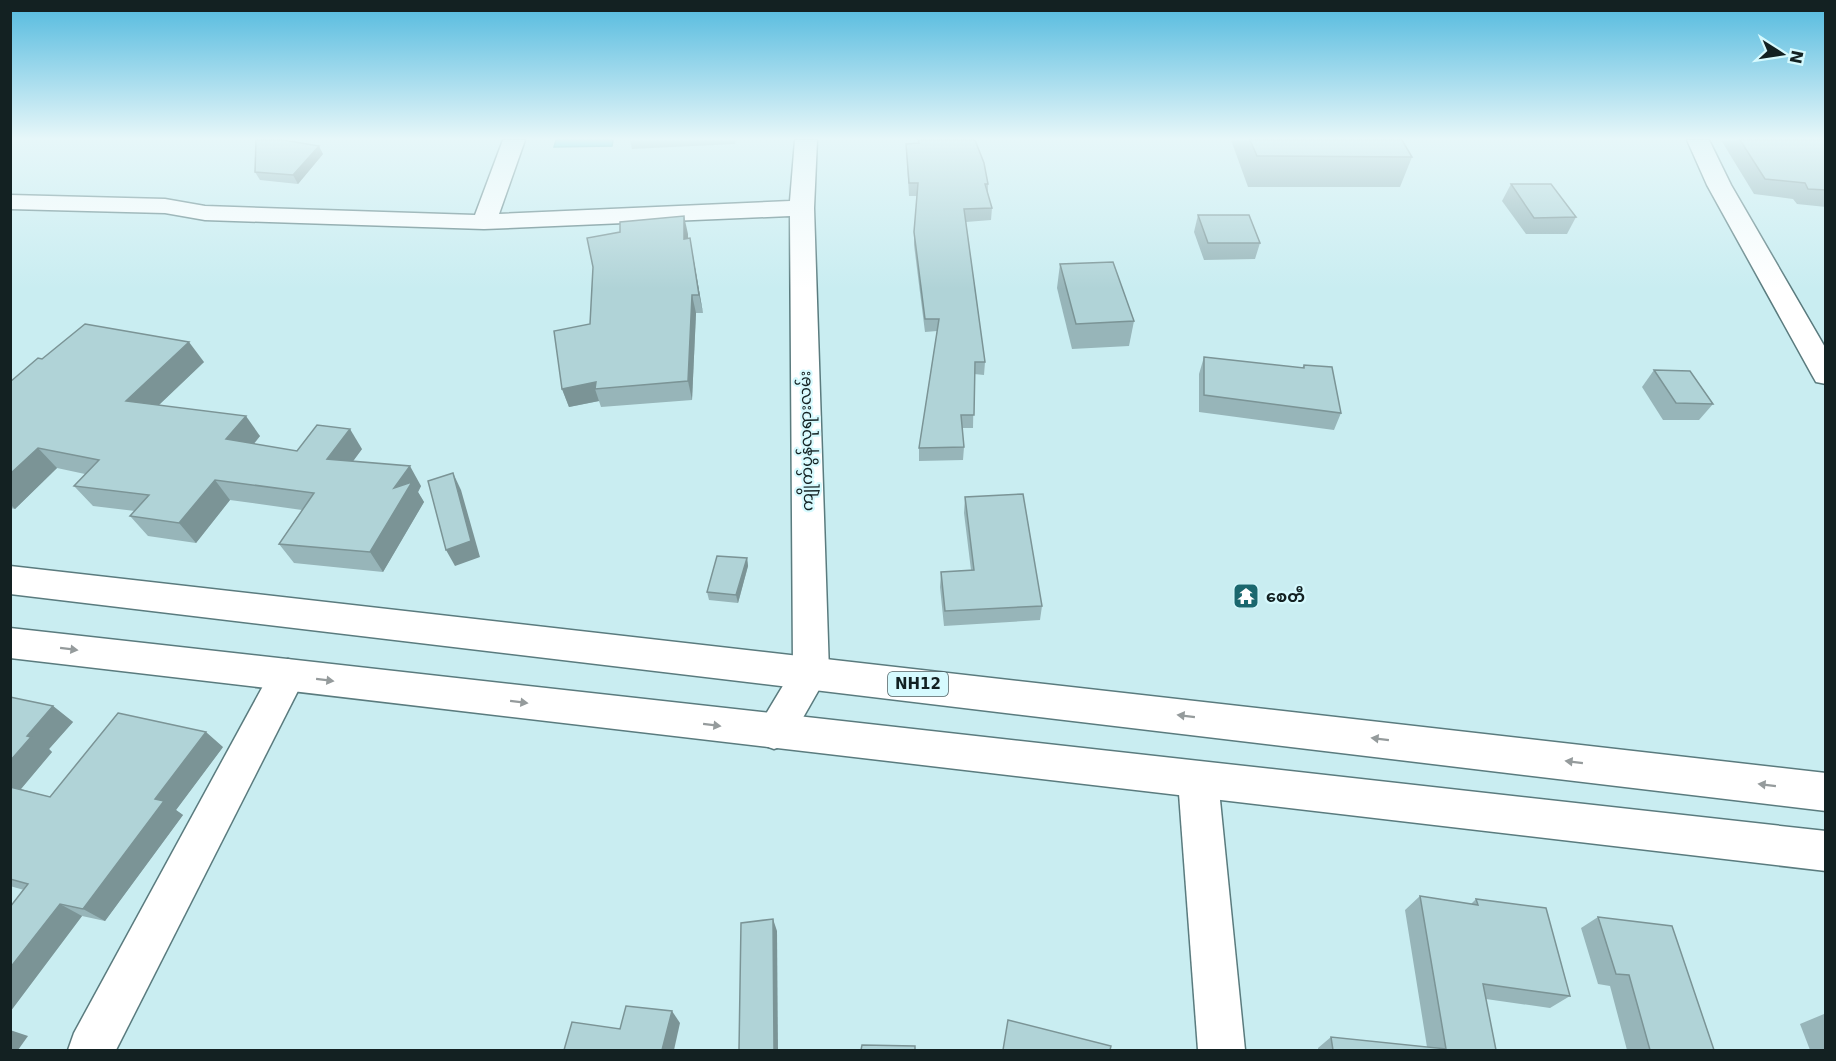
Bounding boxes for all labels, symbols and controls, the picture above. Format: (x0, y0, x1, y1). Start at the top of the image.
north arrow (1752, 24, 1812, 84)
text: N (1785, 48, 1807, 66)
street label: ကျိုက်ပွန်လုရားလမ်း (793, 371, 822, 511)
temple icon: စေတီ (1231, 581, 1261, 611)
place label: စေတီ (1266, 585, 1305, 606)
one-way arrow (59, 645, 78, 654)
road number: NH12 (888, 672, 948, 696)
one-way arrow (315, 675, 334, 684)
one-way arrow (509, 697, 528, 707)
one-way arrow (1177, 711, 1196, 721)
one-way arrow (703, 720, 722, 730)
one-way arrow (1371, 734, 1390, 744)
one-way arrow (1564, 757, 1583, 767)
one-way arrow (1758, 780, 1777, 789)

